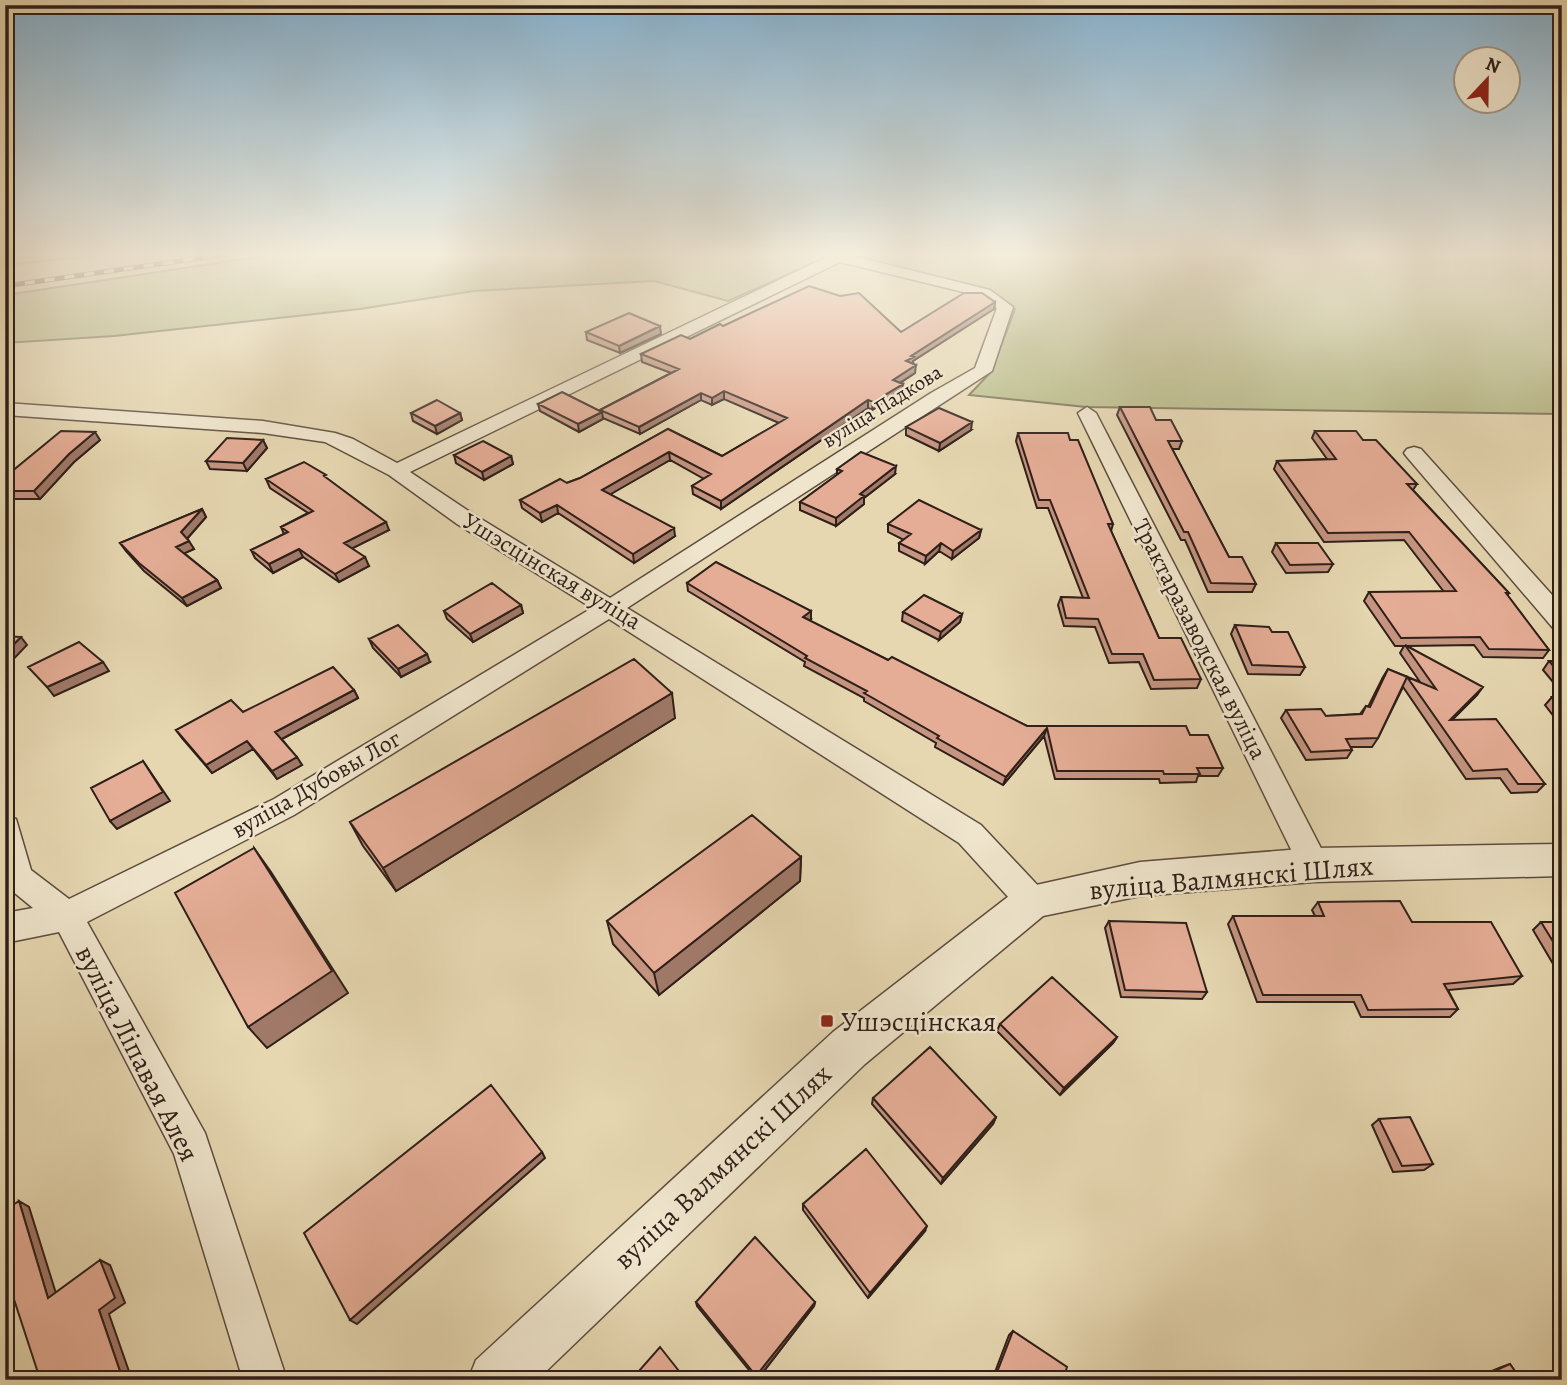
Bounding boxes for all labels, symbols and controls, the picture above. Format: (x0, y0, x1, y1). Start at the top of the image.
north arrow (1452, 46, 1522, 116)
text: N (1482, 51, 1504, 80)
street label: вуліца Падкова (817, 358, 948, 454)
street label: Ушэсцінская вуліца (457, 505, 647, 637)
street label: Трактаразаводская вуліца (1125, 513, 1275, 765)
street label: вуліца Дубовы Лог (225, 723, 407, 845)
street label: вуліца Валмянскі Шлях (1087, 847, 1375, 909)
street label: вуліца Ліпавая Алея (66, 939, 208, 1168)
place label: Ушэсцінская (841, 1003, 996, 1041)
marker: Ушэсцінская (819, 1013, 835, 1029)
street label: вуліца Валмянскі Шлях (605, 1055, 840, 1278)

